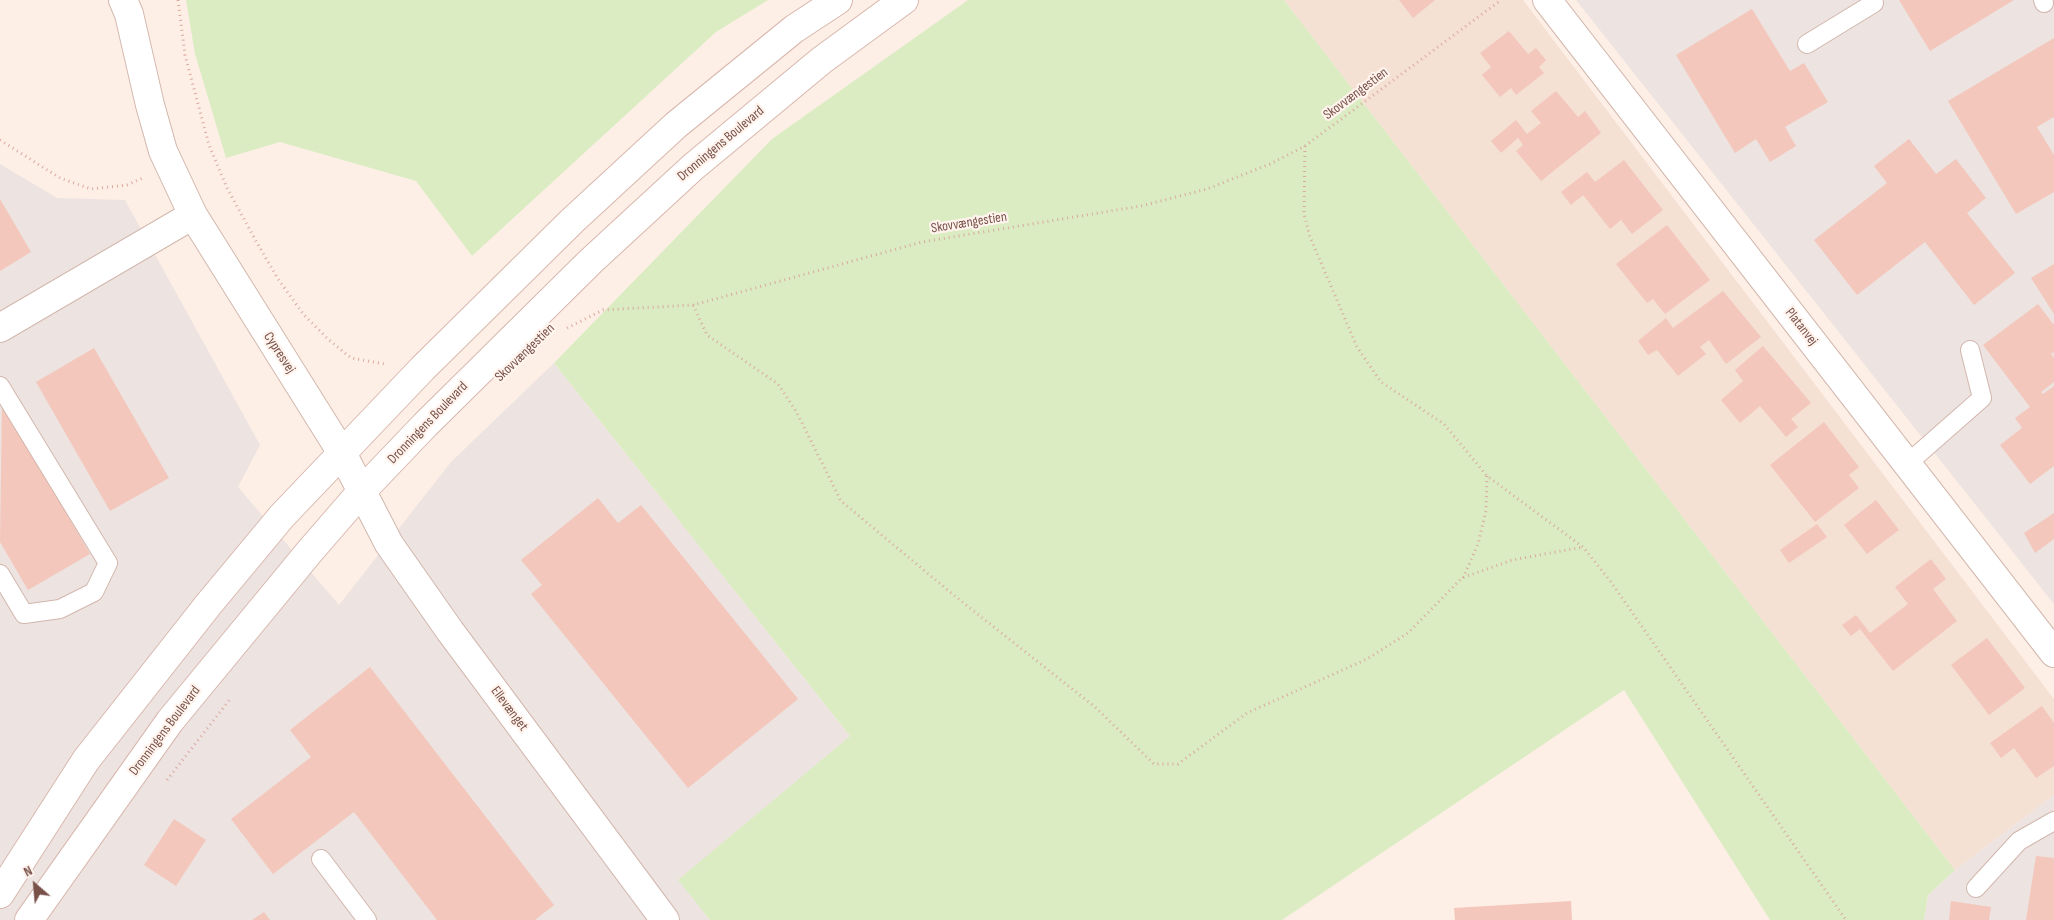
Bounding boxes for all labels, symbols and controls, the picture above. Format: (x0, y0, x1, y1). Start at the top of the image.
street label: Skovvængestien (1320, 64, 1392, 124)
street label: Dronningens Boulevard (674, 103, 768, 185)
street label: Skovvængestien (930, 209, 1008, 237)
street label: Platanvej (1781, 305, 1821, 349)
street label: Skovvængestien (492, 320, 558, 386)
street label: Cypresvej (259, 329, 299, 377)
street label: Dronningens Boulevard (385, 378, 471, 468)
street label: Dronningens Boulevard (126, 683, 204, 779)
street label: Ellevænget (487, 683, 531, 735)
north arrow (10, 860, 60, 910)
text: N (21, 862, 35, 880)

